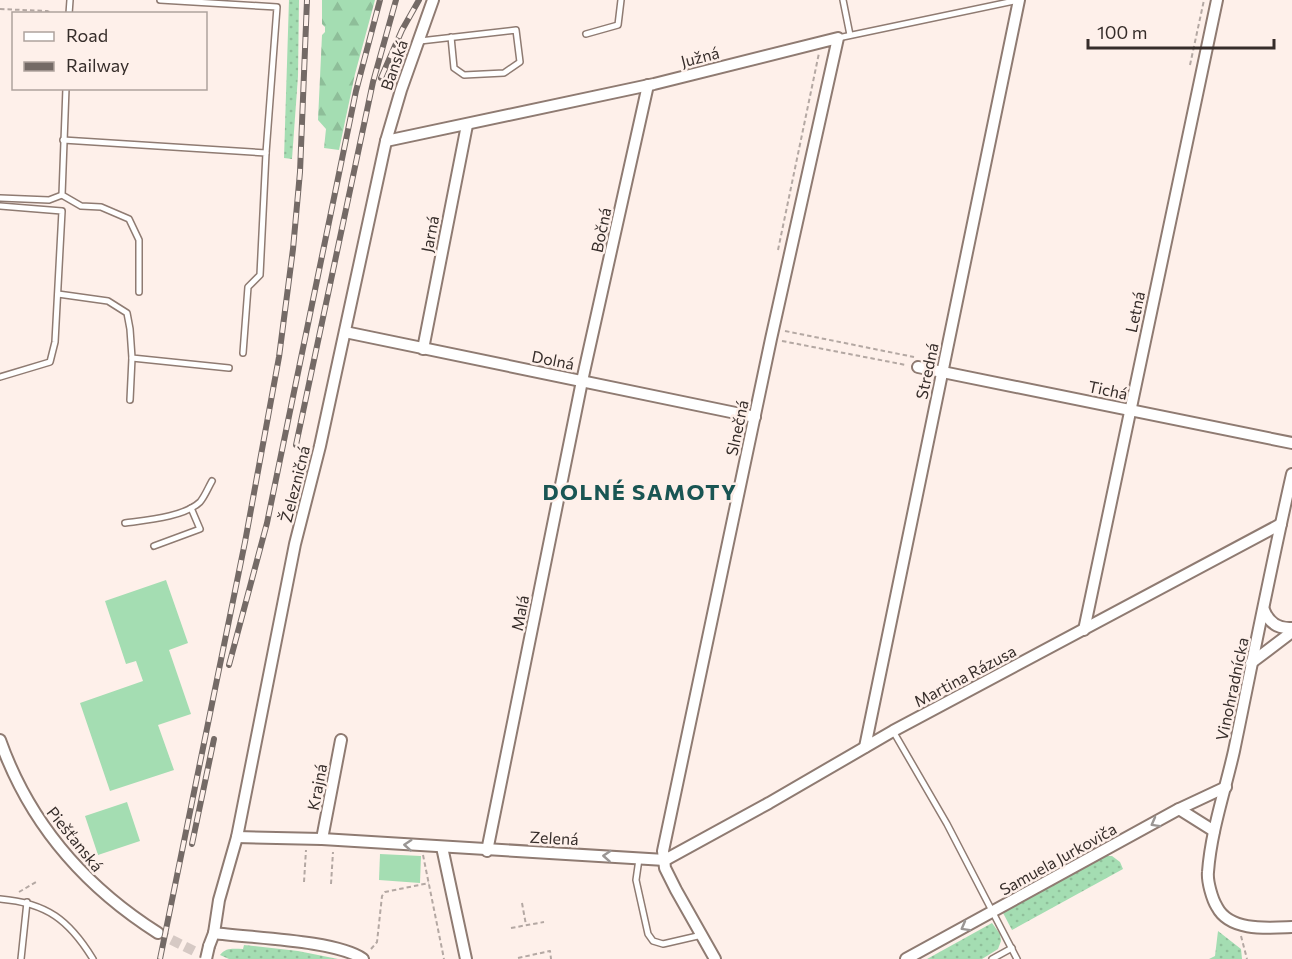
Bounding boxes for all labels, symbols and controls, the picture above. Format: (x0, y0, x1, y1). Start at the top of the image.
legend (12, 12, 207, 90)
scale bar (1088, 12, 1274, 50)
text: 100 m (1097, 21, 1147, 43)
text: Road (66, 24, 108, 46)
street label: Banská (376, 37, 411, 93)
street label: Južná (679, 43, 721, 70)
text: Railway (66, 54, 129, 76)
street label: Bočná (587, 206, 615, 254)
street label: Jarná (417, 214, 442, 254)
street label: Letná (1121, 290, 1148, 334)
street label: Stredná (911, 341, 942, 401)
street label: Dolná (530, 346, 576, 373)
street label: Tichá (1087, 376, 1130, 403)
street label: Slnečná (721, 398, 752, 457)
street label: Železničná (276, 444, 313, 524)
district label: DOLNÉ SAMOTY (542, 478, 738, 505)
street label: Malá (507, 593, 532, 632)
street label: Vinohradnícka (1211, 636, 1252, 742)
street label: Martina Rázusa (911, 641, 1019, 710)
street label: Krajná (303, 762, 330, 812)
street label: Piešťanská (43, 802, 107, 875)
one-way arrow (1151, 816, 1161, 827)
street label: Samuela Jurkoviča (996, 819, 1120, 899)
street label: Zelená (529, 827, 579, 848)
one-way arrow (403, 839, 412, 852)
one-way arrow (602, 850, 612, 863)
one-way arrow (961, 919, 972, 931)

